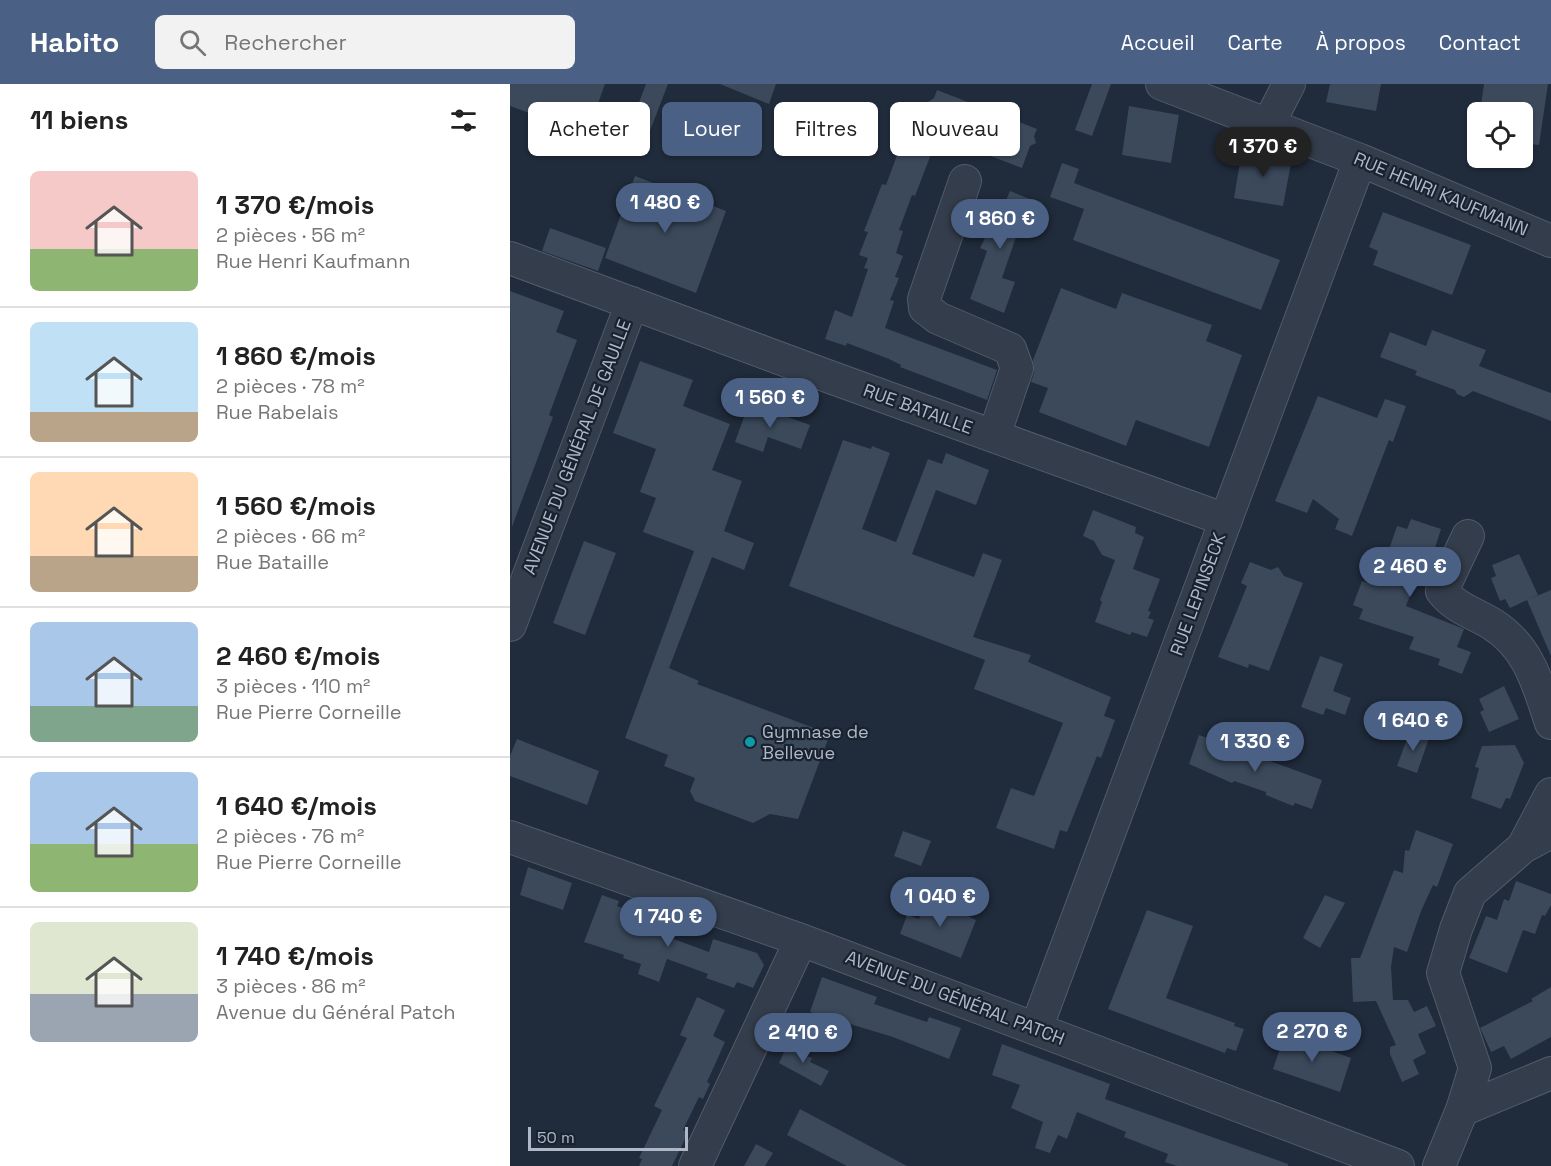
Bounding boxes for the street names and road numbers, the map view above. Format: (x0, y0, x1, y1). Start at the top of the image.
street label: RUE HENRI KAUFMANN (1351, 146, 1532, 241)
street label: AVENUE DU GÉNÉRAL DE GAULLE (517, 316, 636, 578)
street label: RUE BATAILLE (860, 378, 976, 439)
street label: RUE LEPINSECK (1165, 529, 1230, 658)
street label: AVENUE DU GÉNÉRAL PATCH (842, 945, 1068, 1050)

